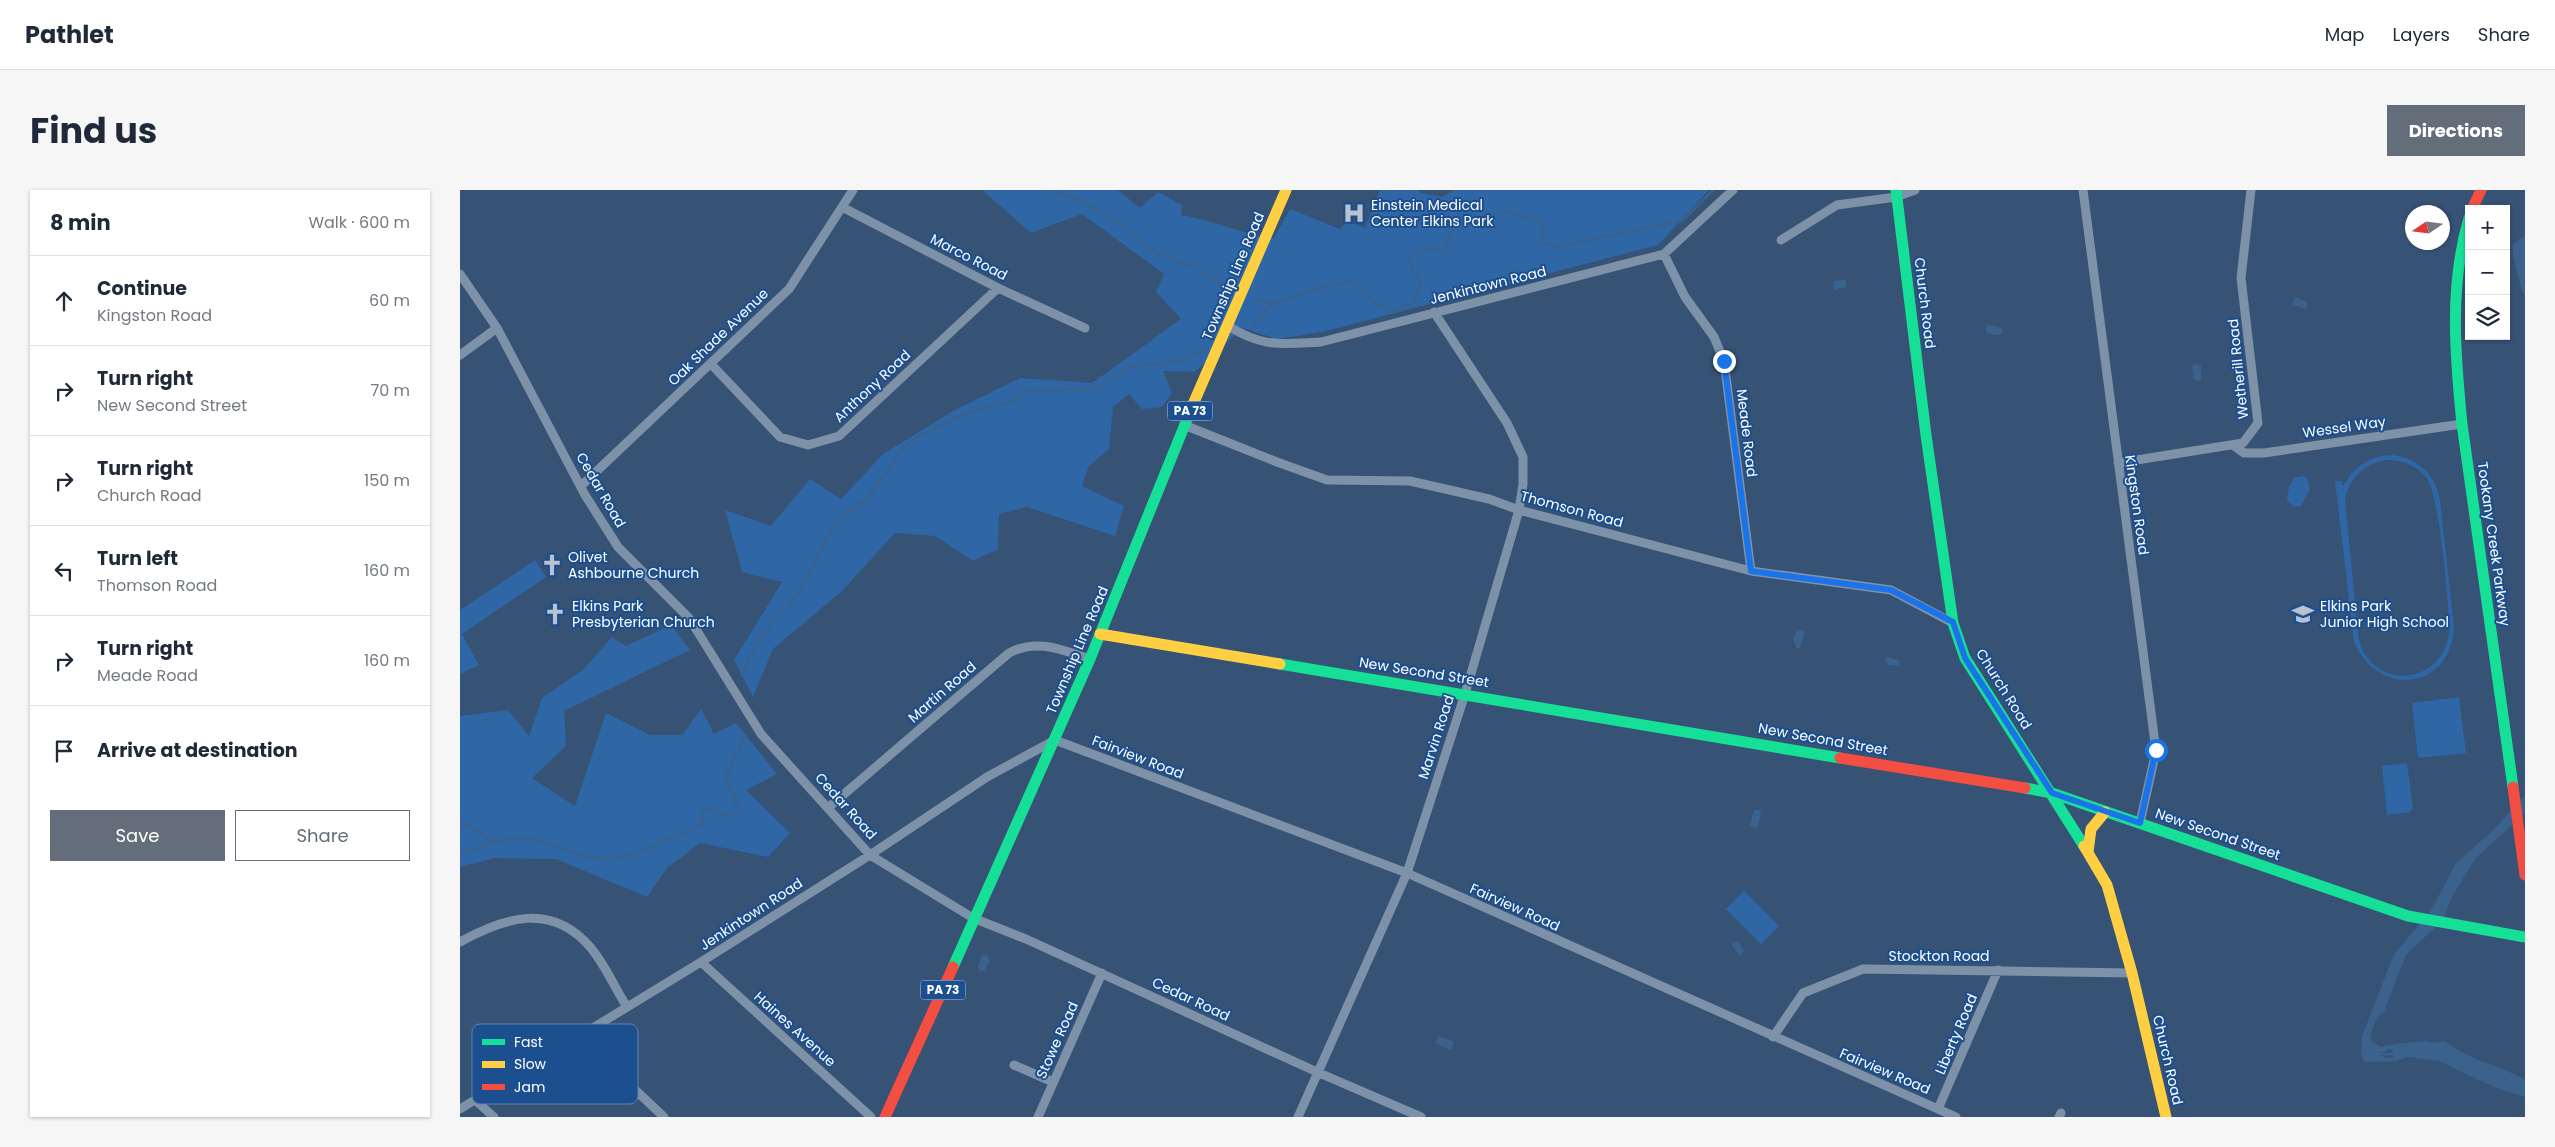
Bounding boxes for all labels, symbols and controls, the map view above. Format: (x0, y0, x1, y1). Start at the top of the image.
text: Pathlet (25, 18, 114, 51)
text: Map (2325, 22, 2365, 47)
text: Layers (2393, 22, 2450, 47)
text: Share (2478, 22, 2530, 47)
button: Directions (2387, 105, 2525, 156)
text: Find us (30, 106, 157, 155)
place label: Einstein Medical Center Elkins Park (1371, 195, 1494, 231)
hospital icon: Einstein Medical Center Elkins Park (1341, 200, 1367, 226)
north arrow (2405, 205, 2450, 250)
map controls (2465, 205, 2510, 340)
button: + (2465, 205, 2510, 250)
text: 8 min (50, 208, 111, 237)
street label: Township Line Road (1197, 209, 1269, 343)
text: Walk · 600 m (308, 211, 410, 234)
street label: Marco Road (927, 229, 1011, 285)
button: − (2465, 250, 2510, 295)
street label: Church Road (1909, 256, 1941, 350)
street label: Jenkintown Road (1428, 261, 1548, 309)
text: Continue (97, 275, 187, 302)
street label: Oak Shade Avenue (663, 284, 773, 390)
icon: ahead (50, 287, 78, 315)
text: 60 m (369, 289, 410, 312)
button: layers (2465, 295, 2510, 340)
text: Kingston Road (97, 304, 212, 327)
street label: Wetherill Road (2223, 318, 2253, 420)
street label: Anthony Road (829, 345, 915, 427)
route end (1713, 350, 1736, 373)
text: Turn right (97, 365, 193, 392)
icon: right (50, 377, 78, 405)
text: 70 m (370, 379, 410, 402)
street label: Meade Road (1732, 388, 1762, 478)
text: New Second Street (97, 394, 247, 417)
road number: PA 73 (1168, 402, 1212, 420)
street label: Wessel Way (2301, 411, 2387, 443)
street label: Cedar Road (571, 449, 631, 531)
street label: Kingston Road (2120, 454, 2154, 556)
text: Turn right (97, 455, 193, 482)
street label: Tookany Creek Parkway (2473, 460, 2515, 628)
icon: right (50, 467, 78, 495)
text: 150 m (364, 469, 410, 492)
text: Church Road (97, 484, 202, 507)
street label: Thomson Road (1519, 486, 1625, 532)
text: Turn left (97, 545, 178, 572)
place label: Olivet Ashbourne Church (568, 547, 699, 583)
church icon: Olivet Ashbourne Church (539, 552, 565, 578)
icon: left (50, 557, 78, 585)
text: 160 m (364, 559, 410, 582)
text: Thomson Road (97, 574, 217, 597)
street label: Township Line Road (1041, 583, 1113, 717)
place label: Elkins Park Presbyterian Church (572, 596, 715, 632)
place label: Elkins Park Junior High School (2320, 596, 2449, 632)
church icon: Elkins Park Presbyterian Church (542, 601, 568, 627)
school or university icon: Elkins Park Junior High School (2290, 601, 2316, 627)
text: Turn right (97, 635, 193, 662)
street label: Church Road (1971, 645, 2037, 733)
icon: right (50, 647, 78, 675)
text: 160 m (364, 649, 410, 672)
street label: New Second Street (1358, 652, 1490, 692)
street label: Martin Road (904, 657, 980, 727)
text: Meade Road (97, 664, 198, 687)
street label: Marvin Road (1413, 692, 1459, 782)
street label: New Second Street (1757, 718, 1889, 760)
street label: Fairview Road (1089, 730, 1187, 784)
icon: arrive (50, 737, 78, 765)
text: Arrive at destination (97, 737, 298, 764)
route start (2145, 739, 2168, 762)
street label: Cedar Road (811, 768, 881, 844)
street label: New Second Street (2153, 803, 2283, 865)
button: Save (50, 810, 225, 861)
button: Share (235, 810, 410, 861)
street label: Jenkintown Road (696, 873, 806, 955)
street label: Fairview Road (1467, 878, 1563, 936)
street label: Stockton Road (1888, 946, 1990, 966)
street label: Cedar Road (1149, 972, 1233, 1026)
road number: PA 73 (920, 980, 966, 1000)
street label: Haines Avenue (750, 987, 841, 1071)
street label: Liberty Road (1930, 991, 1982, 1077)
street label: Stowe Road (1031, 998, 1083, 1082)
street label: Church Road (2148, 1013, 2188, 1107)
legend (472, 1024, 638, 1104)
text: Fast (514, 1032, 543, 1052)
street label: Fairview Road (1837, 1043, 1933, 1099)
text: Slow (514, 1054, 547, 1074)
text: Jam (514, 1077, 545, 1097)

